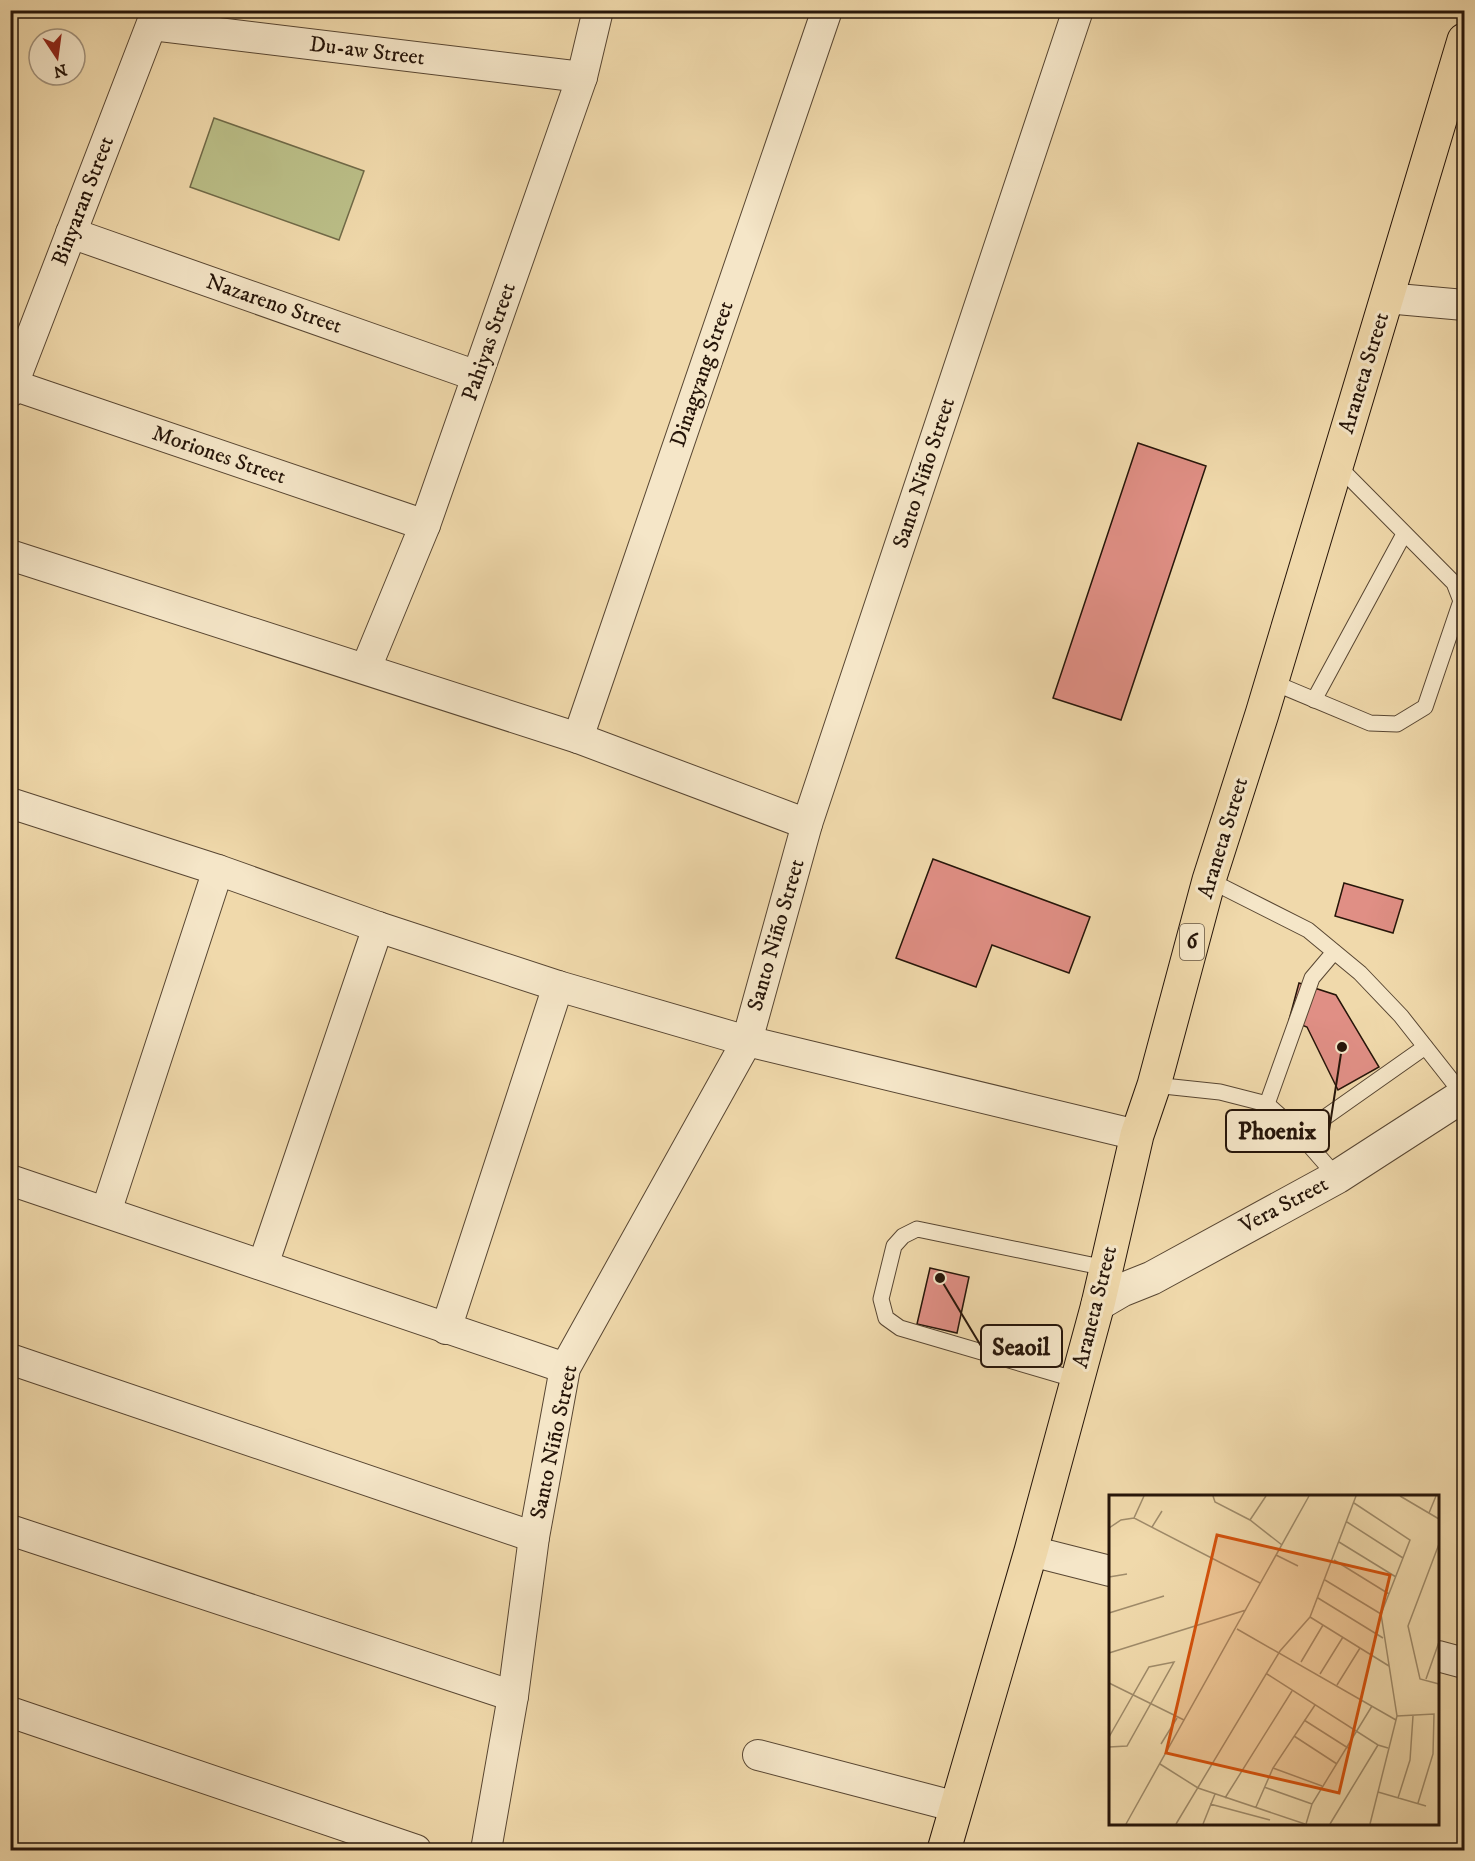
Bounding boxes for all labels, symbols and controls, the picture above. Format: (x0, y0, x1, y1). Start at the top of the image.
north arrow (27, 27, 87, 87)
street label: Du-aw Street (308, 31, 426, 71)
text: N (51, 59, 69, 82)
street label: Binyaran Street (46, 132, 120, 270)
street label: Nazareno Street (203, 268, 345, 340)
street label: Pahiyas Street (456, 279, 522, 405)
street label: Dinagyang Street (664, 297, 740, 451)
street label: Araneta Street (1333, 309, 1395, 437)
street label: Santo Niño Street (887, 394, 961, 552)
street label: Moriones Street (149, 420, 289, 490)
street label: Araneta Street (1192, 774, 1254, 902)
street label: Santo Niño Street (741, 856, 811, 1014)
road number: 6 (1180, 924, 1204, 960)
callout: Phoenix (1226, 1110, 1329, 1152)
text: Phoenix (1238, 1117, 1316, 1147)
street label: Vera Street (1234, 1171, 1333, 1240)
street label: Araneta Street (1067, 1243, 1123, 1371)
callout: Seaoil (981, 1325, 1062, 1367)
text: Seaoil (992, 1333, 1051, 1363)
street label: Santo Niño Street (524, 1363, 584, 1521)
inset map (1109, 1495, 1439, 1825)

